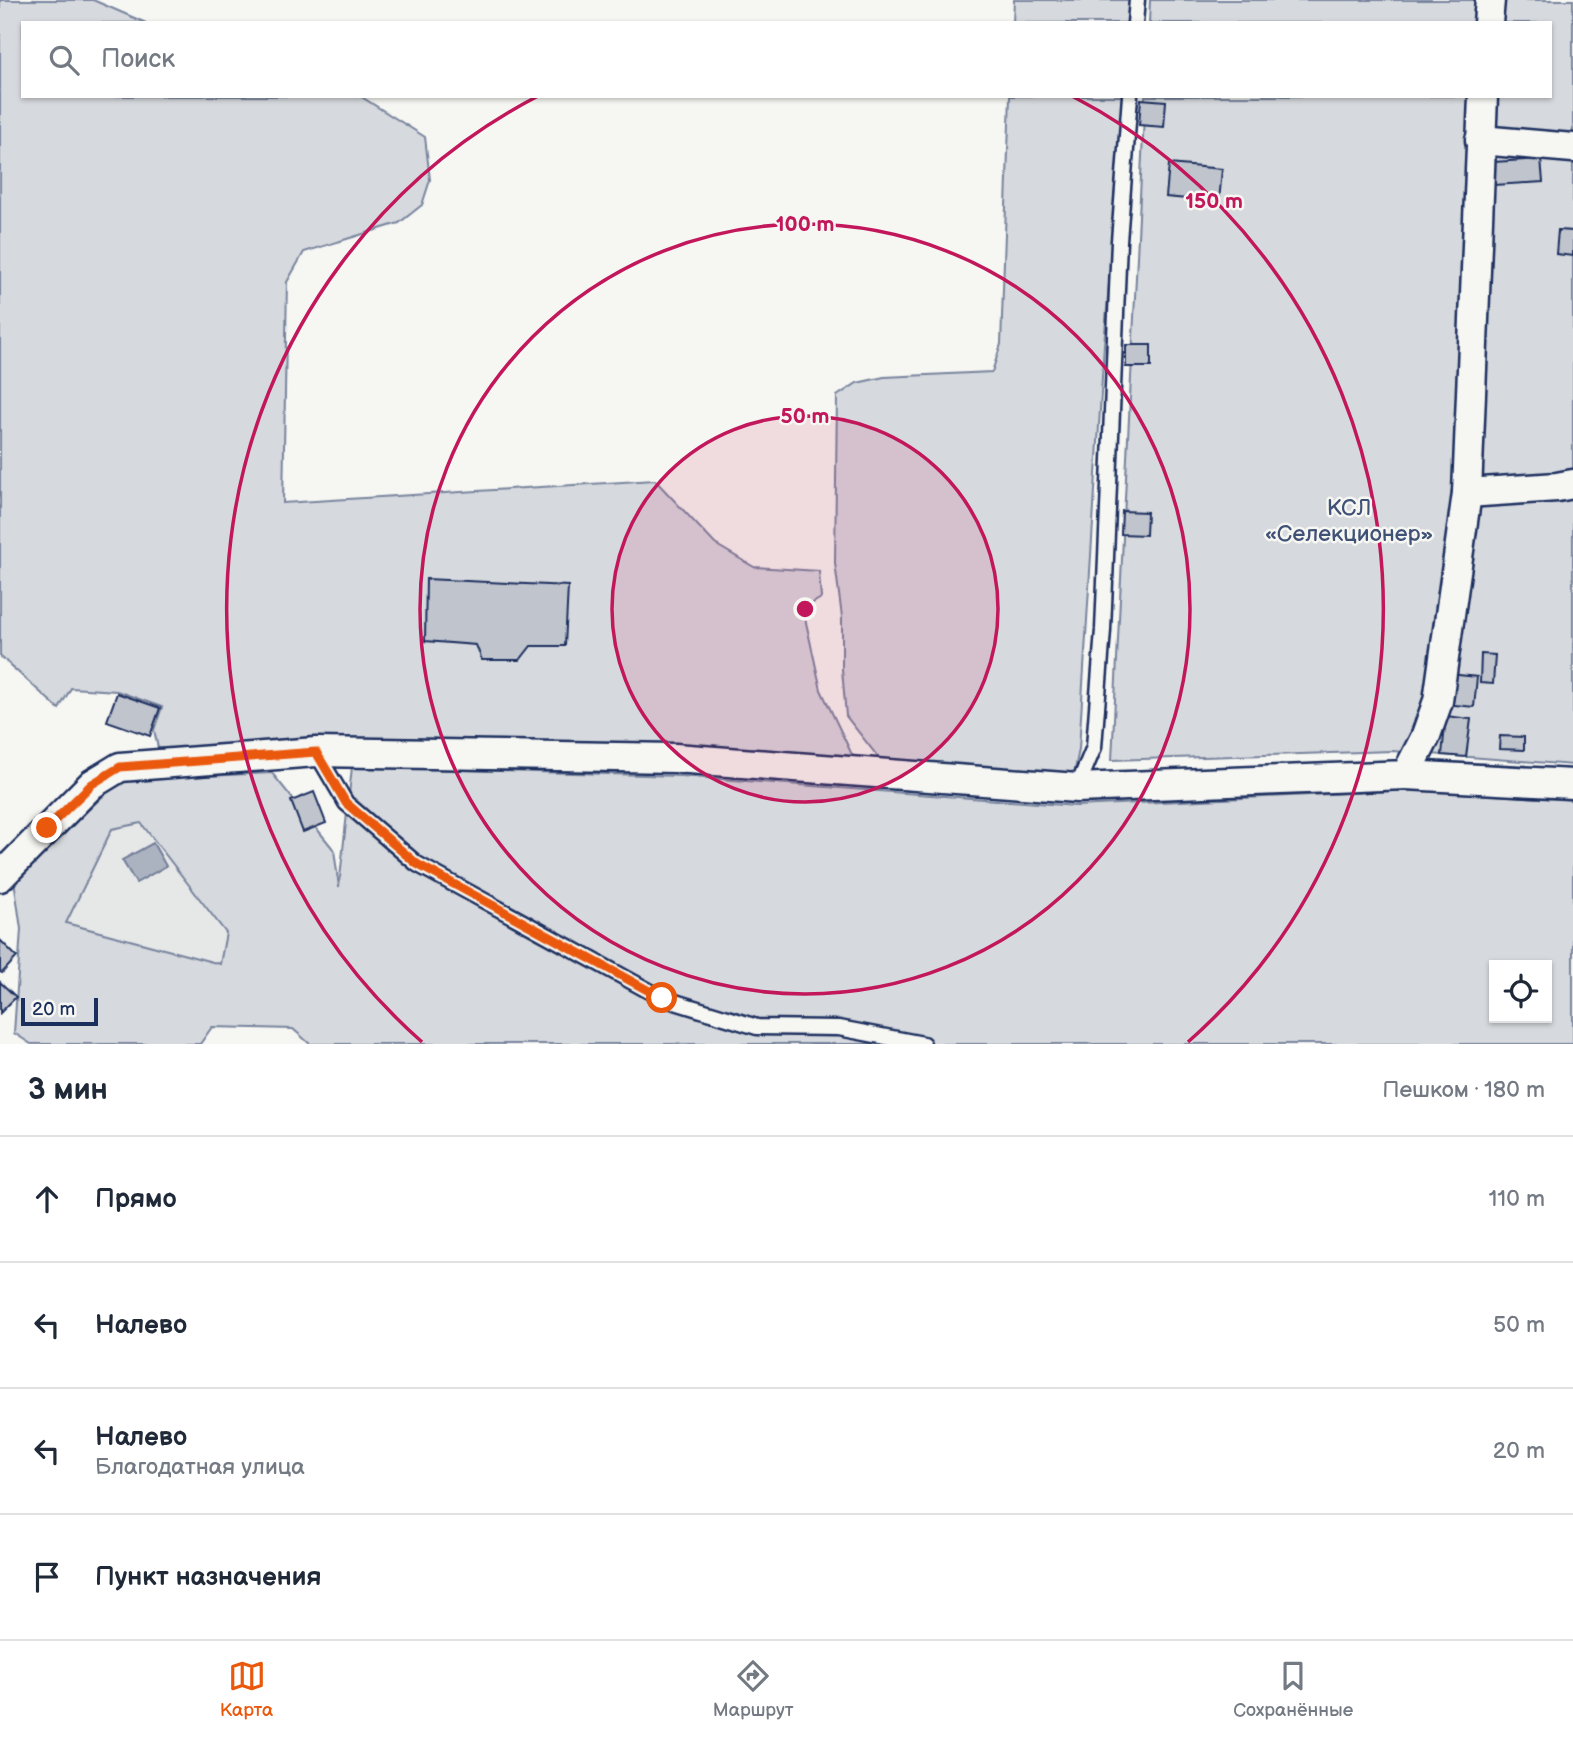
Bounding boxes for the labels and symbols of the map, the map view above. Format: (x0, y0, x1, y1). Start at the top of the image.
text: 150 m (1185, 189, 1243, 214)
text: 100 m (776, 212, 834, 237)
text: 50 m (781, 404, 829, 429)
park label: КСЛ «Селекционер» (1265, 494, 1433, 548)
centre of rings (793, 597, 817, 621)
route end (31, 812, 62, 843)
route start (646, 982, 677, 1013)
scale bar (21, 995, 98, 1027)

